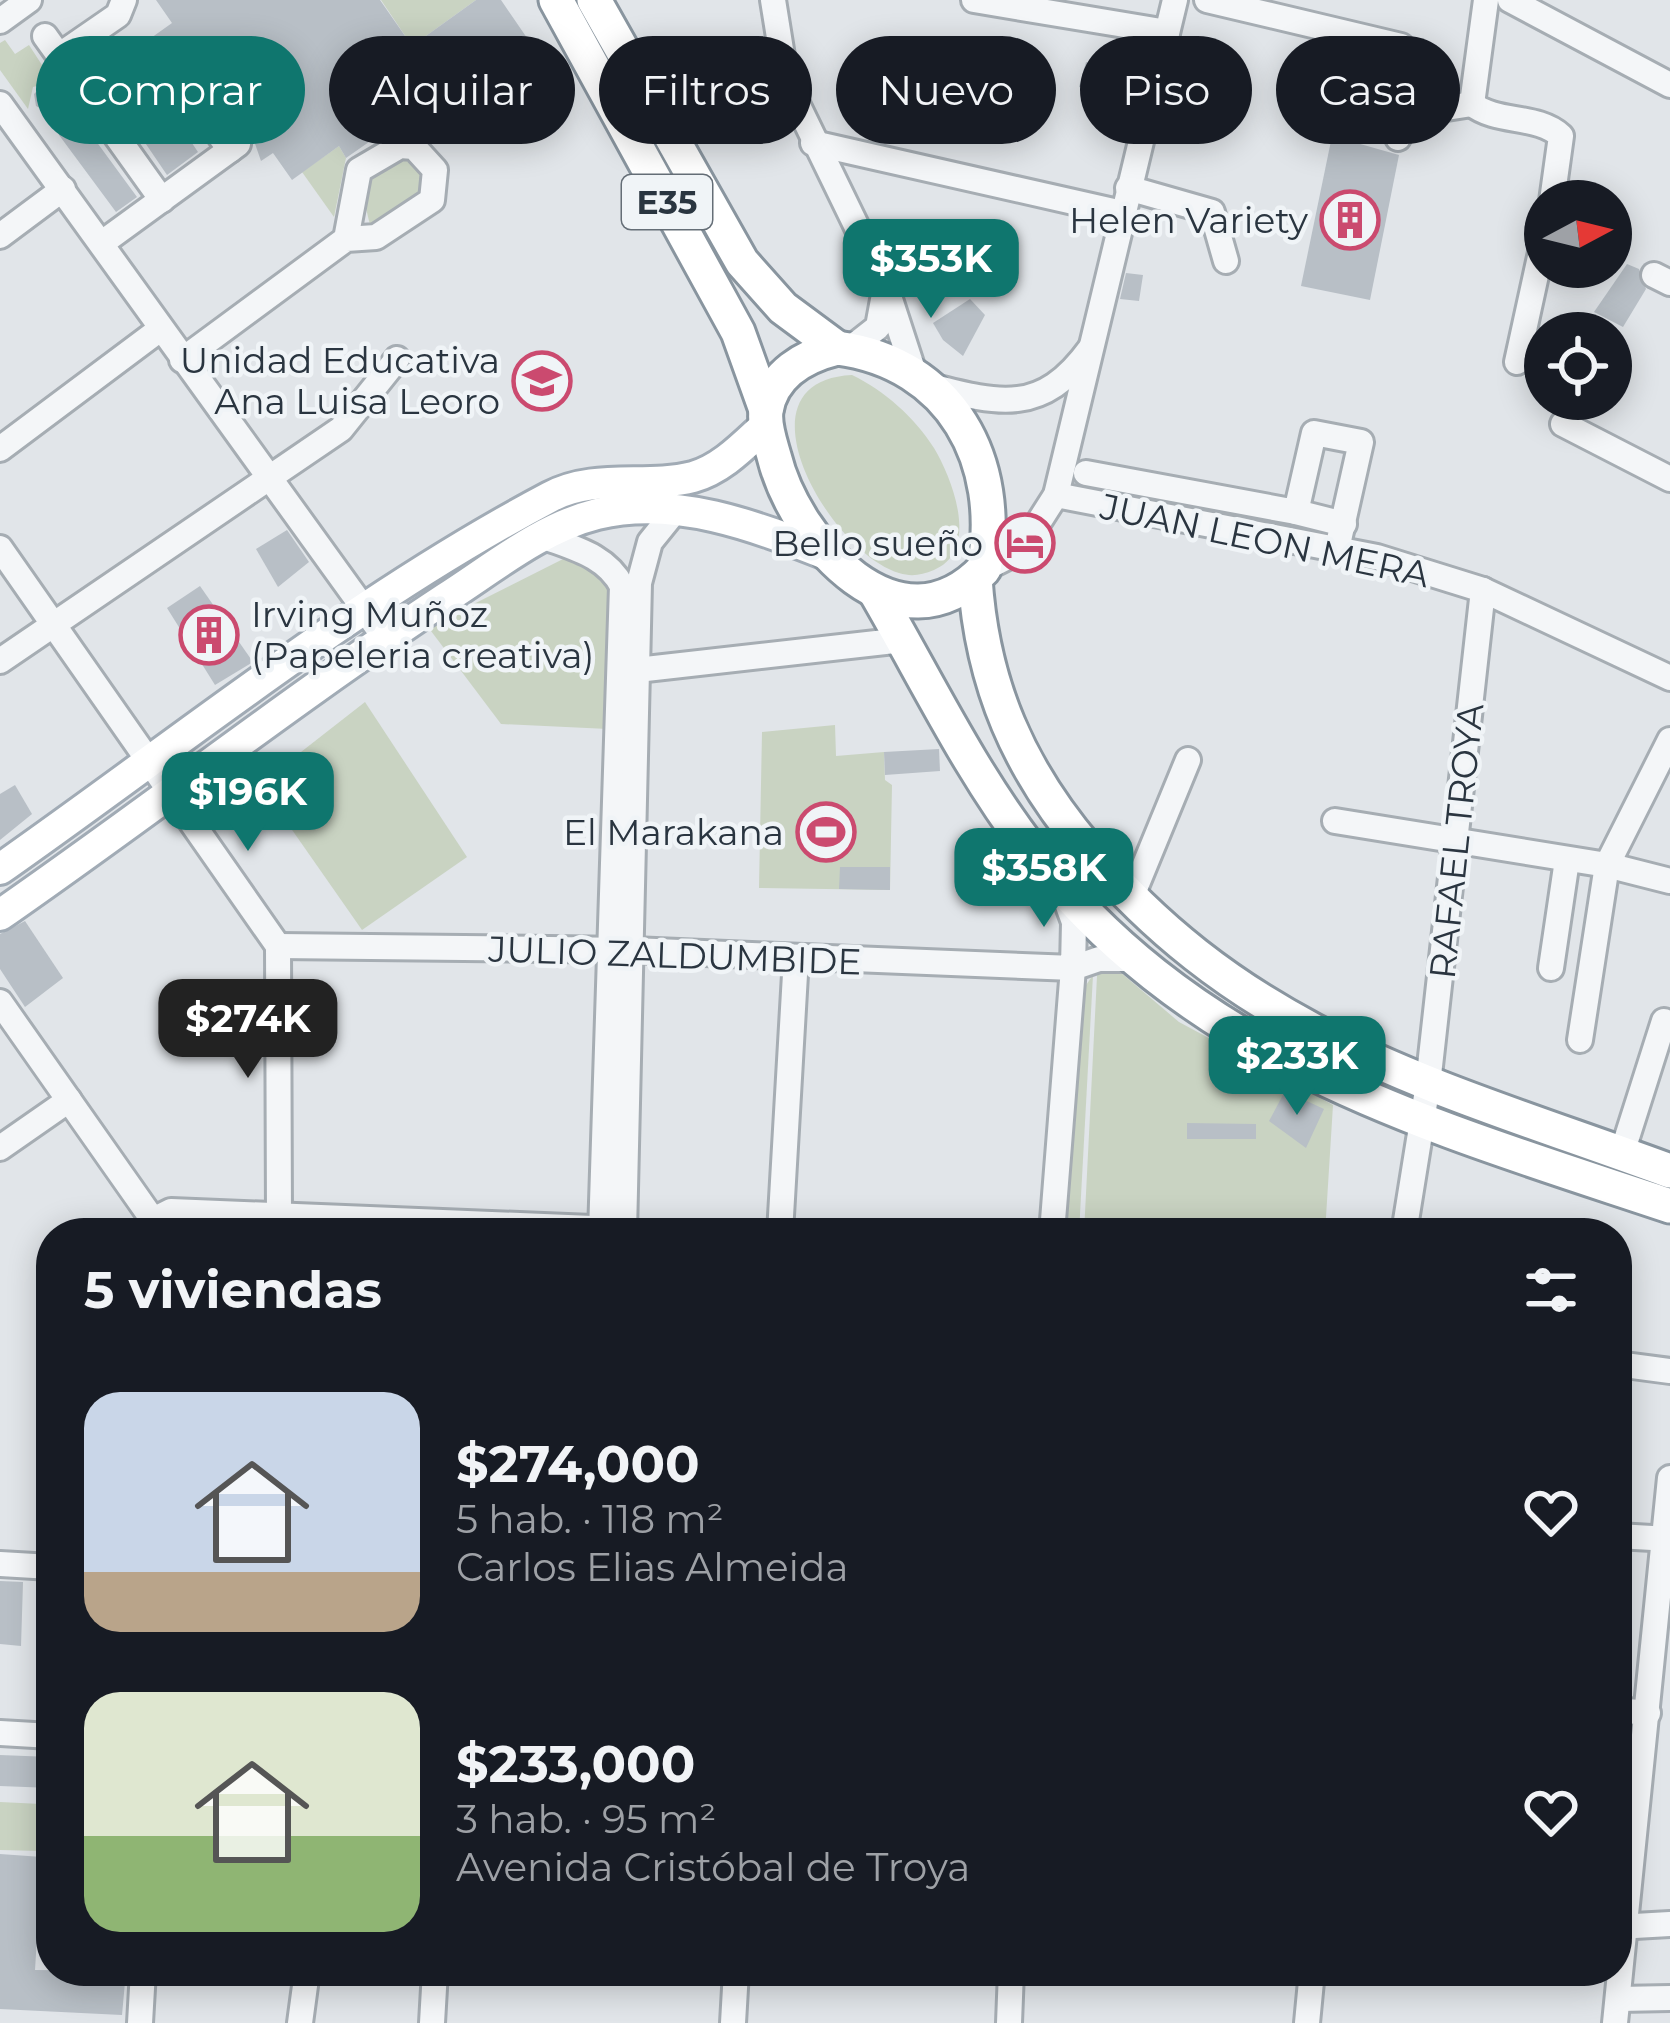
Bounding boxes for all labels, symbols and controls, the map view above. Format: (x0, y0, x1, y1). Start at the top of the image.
chip: Comprar (36, 36, 305, 144)
chip: Alquilar (329, 36, 575, 144)
chip: Filtros (599, 36, 812, 144)
chip: Nuevo (836, 36, 1056, 144)
chip: Piso (1080, 36, 1252, 144)
chip: Casa (1276, 36, 1460, 144)
road number: E35 (622, 175, 712, 229)
north arrow (1524, 180, 1632, 288)
map controls (1524, 180, 1632, 420)
building icon: Helen Variety (1319, 189, 1381, 251)
place label: Helen Variety (1069, 198, 1308, 242)
pin: $353K (847, 219, 1015, 321)
text: $353K (870, 234, 992, 282)
button: locate (1524, 312, 1632, 420)
place label: Unidad Educativa Ana Luisa Leoro (180, 338, 500, 423)
school or university icon: Unidad Educativa Ana Luisa Leoro (511, 350, 573, 412)
street label: JUAN LEON MERA (1096, 483, 1434, 596)
hotel icon: Bello sueño (994, 512, 1056, 574)
place label: Bello sueño (772, 521, 983, 565)
place label: Irving Muñoz (Papeleria creativa) (251, 592, 594, 677)
building icon: Irving Muñoz (Papeleria creativa) (178, 604, 240, 666)
street label: RAFAEL TROYA (1420, 701, 1492, 981)
pin: $196K (164, 752, 332, 854)
text: $196K (189, 767, 307, 815)
sports icon: El Marakana (795, 801, 857, 863)
place label: El Marakana (563, 810, 784, 854)
pin: $358K (960, 828, 1128, 930)
text: $358K (981, 843, 1107, 891)
street label: JULIO ZALDUMBIDE (487, 926, 862, 983)
pin: $274K (164, 979, 332, 1081)
text: $274K (185, 994, 311, 1042)
pin: $233K (1213, 1016, 1381, 1118)
text: $233K (1236, 1031, 1358, 1079)
icon: filters (1518, 1257, 1584, 1323)
text: 5 viviendas (84, 1259, 382, 1321)
text: $274,000 (456, 1433, 700, 1495)
icon: home (180, 1440, 324, 1584)
icon: heart (1518, 1479, 1584, 1545)
text: 5 hab. · 118 m² (456, 1495, 723, 1543)
text: Carlos Elias Almeida (456, 1543, 849, 1591)
text: $233,000 (456, 1733, 695, 1795)
icon: home (180, 1740, 324, 1884)
icon: heart (1518, 1779, 1584, 1845)
text: 3 hab. · 95 m² (456, 1795, 716, 1843)
text: Avenida Cristóbal de Troya (456, 1843, 970, 1891)

